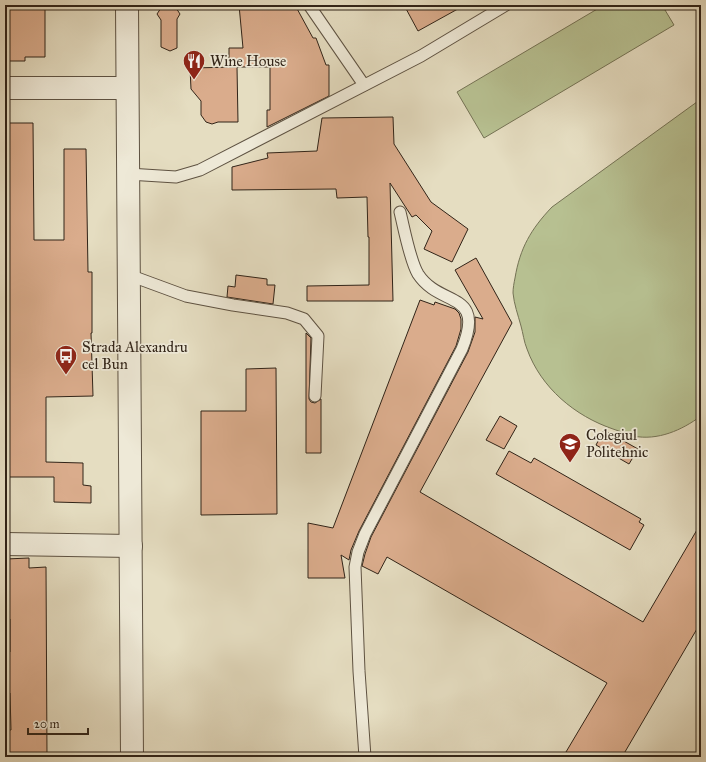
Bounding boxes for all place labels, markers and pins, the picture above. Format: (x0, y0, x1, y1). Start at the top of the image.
restaurant icon: Wine House (181, 48, 207, 81)
place label: Wine House (210, 52, 286, 70)
place label: Strada Alexandru cel Bun (82, 338, 188, 373)
bus stop icon: Strada Alexandru cel Bun (53, 343, 79, 376)
place label: Colegiul Politehnic (586, 426, 648, 461)
school or university icon: Colegiul Politehnic (557, 431, 583, 464)

